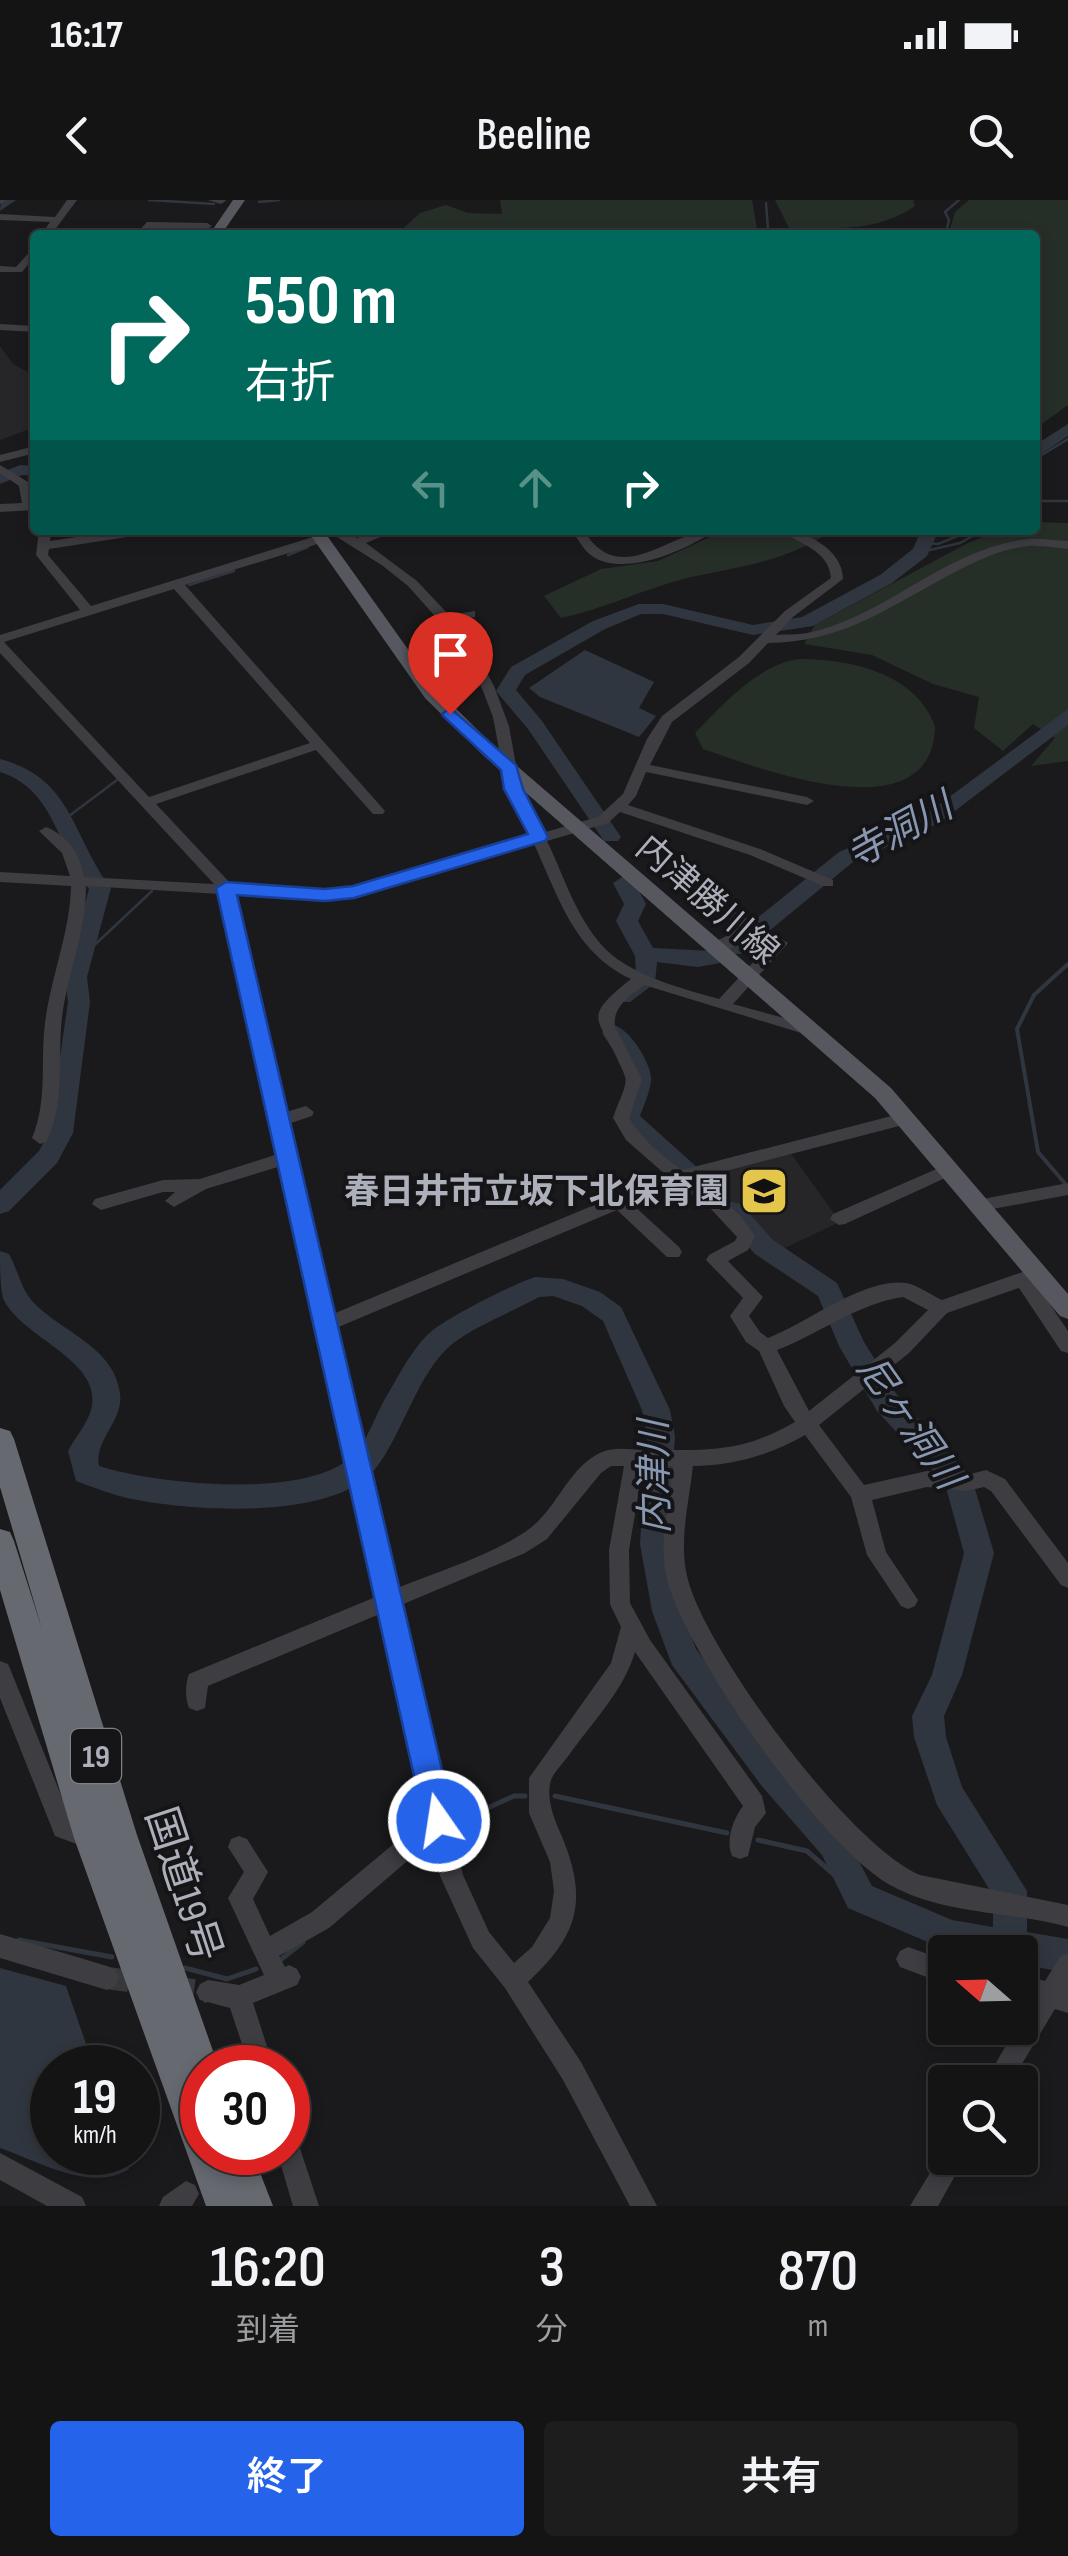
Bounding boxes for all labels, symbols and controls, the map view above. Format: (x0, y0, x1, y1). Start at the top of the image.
text: 16:17 (50, 13, 122, 58)
icon: back (50, 108, 105, 163)
text: Beeline (476, 108, 592, 163)
icon: search (963, 108, 1018, 163)
text: 550 m (245, 260, 397, 344)
icon: right (80, 270, 210, 400)
text: 右折 (245, 356, 335, 411)
icon: left (403, 460, 458, 515)
icon: ahead (508, 460, 563, 515)
icon: right (613, 460, 668, 515)
pin (408, 612, 493, 715)
icon: arrive (423, 627, 478, 682)
water label: 寺洞川 (839, 782, 964, 879)
street label: 内津勝川線 (627, 826, 787, 974)
school or university icon: 春日井市立坂下北保育園 (738, 1165, 790, 1217)
place label: 春日井市立坂下北保育園 (344, 1171, 729, 1214)
water label: 尼ヶ洞川 (847, 1348, 973, 1501)
water label: 内津川 (632, 1416, 679, 1534)
road number: 19 (71, 1729, 121, 1783)
position arrow (387, 1769, 491, 1873)
street label: 国道19号 (134, 1801, 231, 1968)
north arrow (928, 1935, 1038, 2045)
map controls (928, 1935, 1038, 2175)
speed limit sign: 30 (180, 2045, 310, 2175)
button: search (928, 2065, 1038, 2175)
text: 19 (73, 2068, 117, 2128)
text: km/h (73, 2120, 117, 2151)
text: 16:20 (210, 2232, 326, 2304)
text: 3 (539, 2232, 565, 2304)
text: 870 (778, 2236, 858, 2308)
text: m (808, 2307, 828, 2346)
text: 到着 (236, 2311, 300, 2350)
text: 分 (536, 2311, 568, 2350)
button: 終了 (50, 2421, 524, 2536)
button: 共有 (544, 2421, 1018, 2536)

